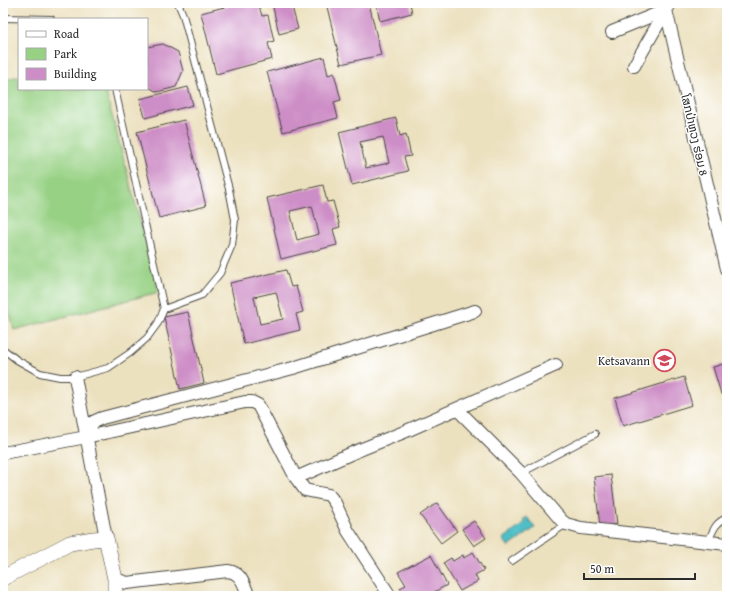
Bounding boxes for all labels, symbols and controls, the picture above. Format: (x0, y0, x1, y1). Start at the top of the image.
legend (18, 18, 148, 90)
text: Road (54, 25, 80, 42)
text: Park (54, 45, 78, 62)
text: Building (54, 65, 97, 82)
street label: ໂສກປ່າຫຼວງ ຮ່ອມ 8 (677, 92, 713, 178)
school or university icon: Ketsavann (652, 347, 678, 373)
place label: Ketsavann (598, 352, 650, 369)
scale bar (584, 555, 695, 581)
text: 50 m (590, 560, 614, 577)

